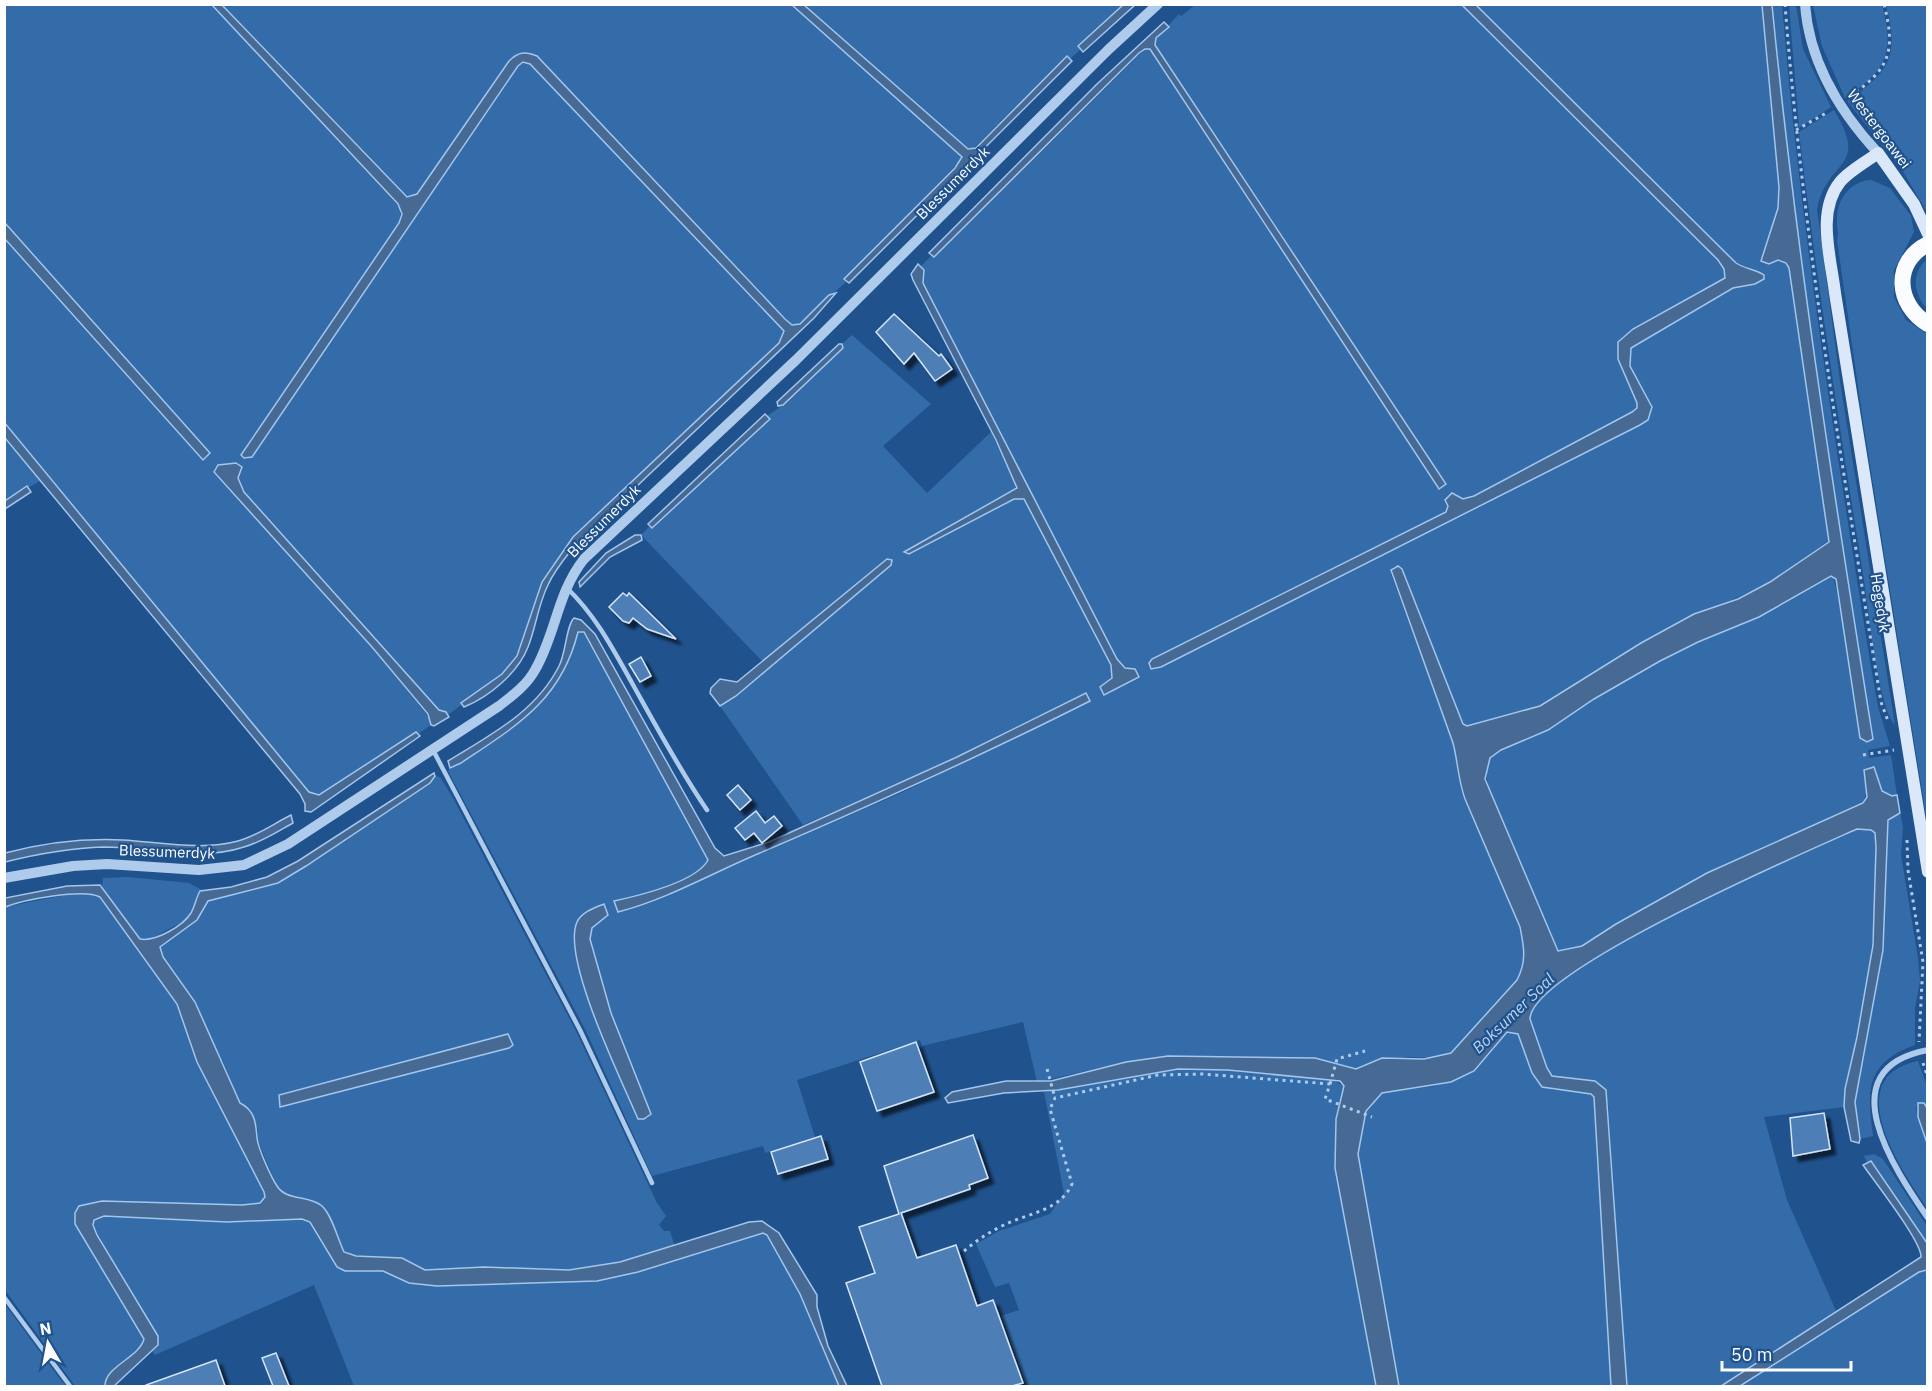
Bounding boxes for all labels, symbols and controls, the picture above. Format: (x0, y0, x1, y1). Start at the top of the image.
street label: Westergoawei (1843, 85, 1916, 172)
street label: Blessumerdyk (912, 142, 993, 223)
street label: Blessumerdyk (563, 480, 644, 561)
street label: Hegedyk (1866, 572, 1895, 634)
street label: Blessumerdyk (119, 840, 215, 863)
water label: Boksumer Soal (1468, 968, 1559, 1057)
north arrow (18, 1313, 78, 1373)
text: N (38, 1317, 53, 1339)
scale bar (1722, 1334, 1851, 1372)
text: 50 m (1731, 1343, 1773, 1366)

